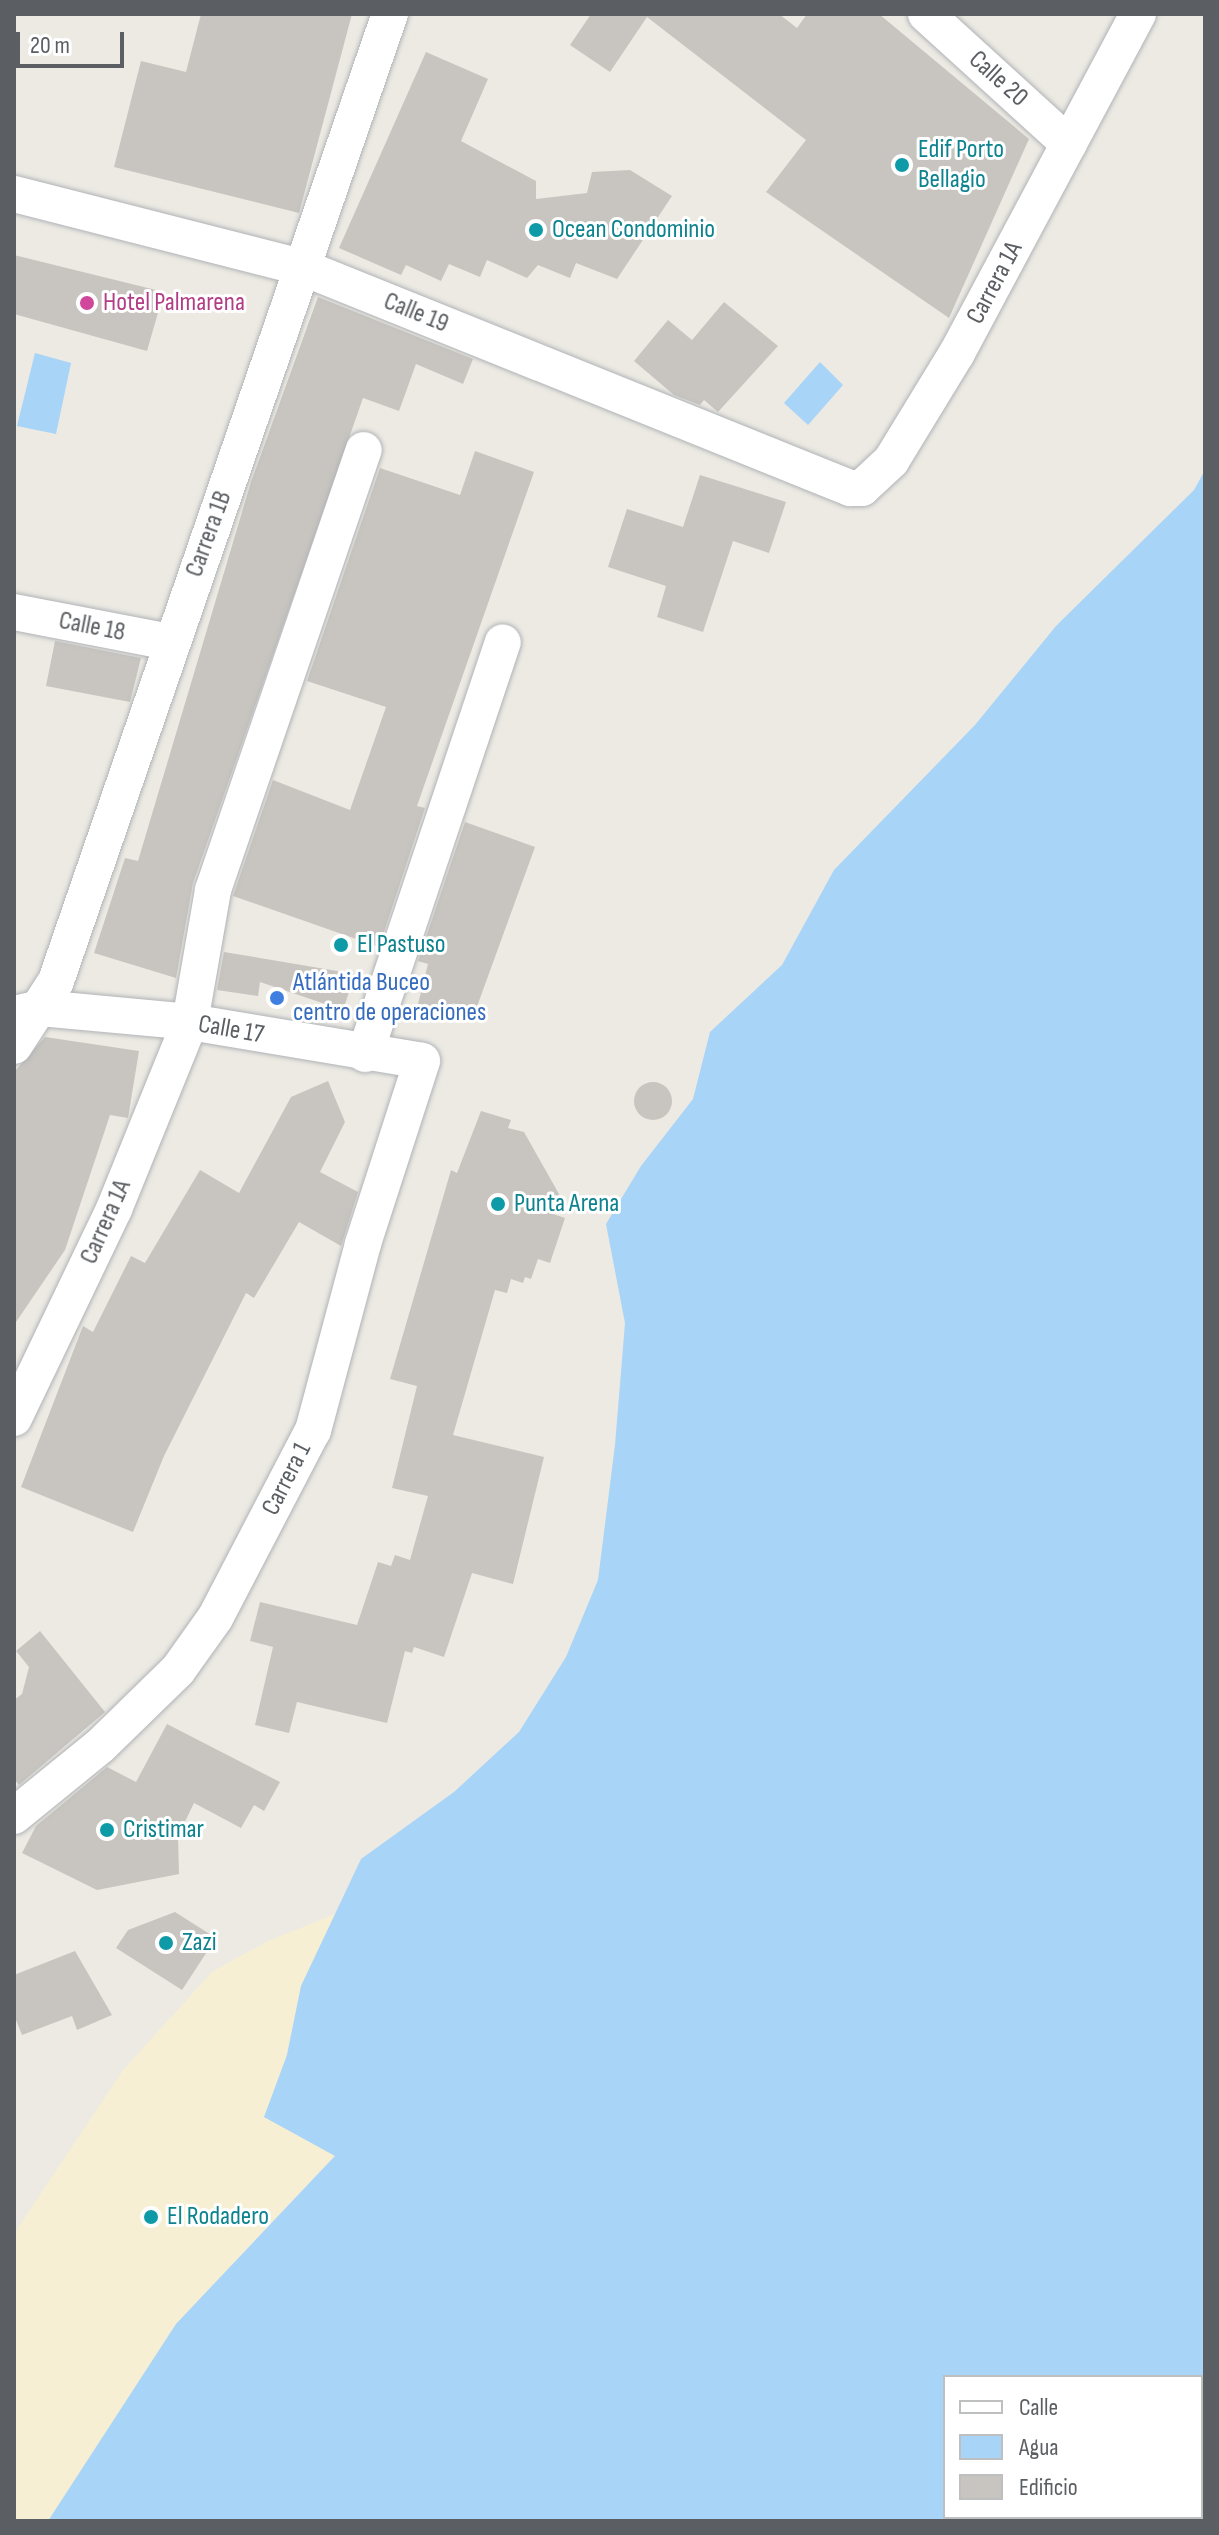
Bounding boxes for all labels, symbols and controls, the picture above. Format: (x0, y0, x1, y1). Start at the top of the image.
scale bar (20, 16, 128, 66)
text: 20 m (30, 31, 70, 60)
street label: Calle 20 (962, 44, 1034, 114)
place label: Edif Porto Bellagio (918, 134, 1004, 196)
marker: Edif Porto Bellagio (893, 156, 911, 174)
place label: Ocean Condominio (552, 214, 715, 246)
marker: Ocean Condominio (527, 221, 545, 239)
street label: Carrera 1A (960, 236, 1030, 330)
street label: Calle 19 (379, 286, 453, 340)
place label: Hotel Palmarena (103, 287, 245, 319)
marker: Hotel Palmarena (78, 294, 96, 312)
street label: Carrera 1B (179, 487, 239, 581)
street label: Calle 18 (56, 605, 128, 649)
place label: El Pastuso (357, 929, 446, 961)
marker: El Pastuso (332, 936, 350, 954)
place label: Atlántida Buceo centro de operaciones (293, 967, 486, 1028)
marker: Atlántida Buceo centro de operaciones (268, 989, 286, 1007)
street label: Calle 17 (196, 1009, 266, 1051)
street label: Carrera 1A (74, 1175, 138, 1269)
place label: Punta Arena (514, 1188, 619, 1220)
marker: Punta Arena (489, 1195, 507, 1213)
street label: Carrera 1 (256, 1437, 318, 1521)
place label: Cristimar (123, 1814, 204, 1846)
marker: Cristimar (98, 1821, 116, 1839)
place label: Zazi (182, 1927, 217, 1959)
marker: Zazi (157, 1934, 175, 1952)
place label: El Rodadero (167, 2201, 269, 2233)
marker: El Rodadero (142, 2208, 160, 2226)
legend (943, 2375, 1203, 2519)
text: Calle (1019, 2393, 1058, 2422)
text: Agua (1019, 2433, 1058, 2462)
text: Edificio (1019, 2473, 1078, 2502)

